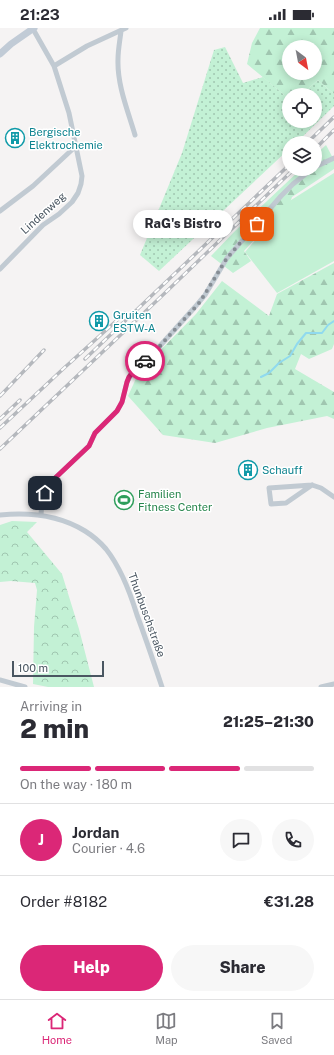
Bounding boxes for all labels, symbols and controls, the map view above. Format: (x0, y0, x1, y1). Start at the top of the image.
text: 21:23 (20, 6, 60, 23)
north arrow (282, 40, 322, 80)
map controls (282, 40, 322, 176)
button: locate (282, 88, 322, 128)
place label: Bergische Elektrochemie (29, 126, 103, 151)
building icon: Bergische Elektrochemie (4, 127, 26, 149)
button: layers (282, 136, 322, 176)
street label: Lindenweg (18, 190, 68, 236)
pin (240, 207, 274, 241)
callout: RaG's Bistro (133, 210, 233, 238)
icon: bag (246, 213, 268, 235)
text: RaG's Bistro (144, 216, 222, 231)
place label: Gruiten ESTW-A (113, 309, 156, 334)
building icon: Gruiten ESTW-A (88, 310, 110, 332)
courier (125, 341, 165, 381)
icon: car (134, 350, 156, 372)
building icon: Schauff (237, 459, 259, 481)
place label: Schauff (262, 464, 303, 476)
pin (28, 476, 62, 510)
icon: home (34, 482, 56, 504)
place label: Familien Fitness Center (138, 488, 212, 513)
sports icon: Familien Fitness Center (113, 489, 135, 511)
street label: Thunbuschstraße (126, 571, 168, 659)
scale bar (12, 659, 104, 678)
text: 100 m (18, 662, 48, 674)
text: Arriving in (20, 699, 82, 714)
text: 2 min (20, 713, 89, 744)
text: 21:25–21:30 (223, 713, 314, 730)
text: On the way · 180 m (20, 777, 132, 792)
button: chat (220, 819, 262, 861)
button: phone (272, 819, 314, 861)
text: Jordan (72, 824, 119, 841)
text: J (38, 831, 44, 848)
text: Courier · 4.6 (72, 841, 145, 856)
text: Order #8182 (20, 893, 107, 910)
text: €31.28 (264, 893, 314, 910)
button: Help (20, 945, 163, 991)
button: Share (171, 945, 314, 991)
tab: Home (42, 1010, 72, 1046)
tab: Map (155, 1010, 178, 1046)
tab: Saved (261, 1010, 292, 1046)

